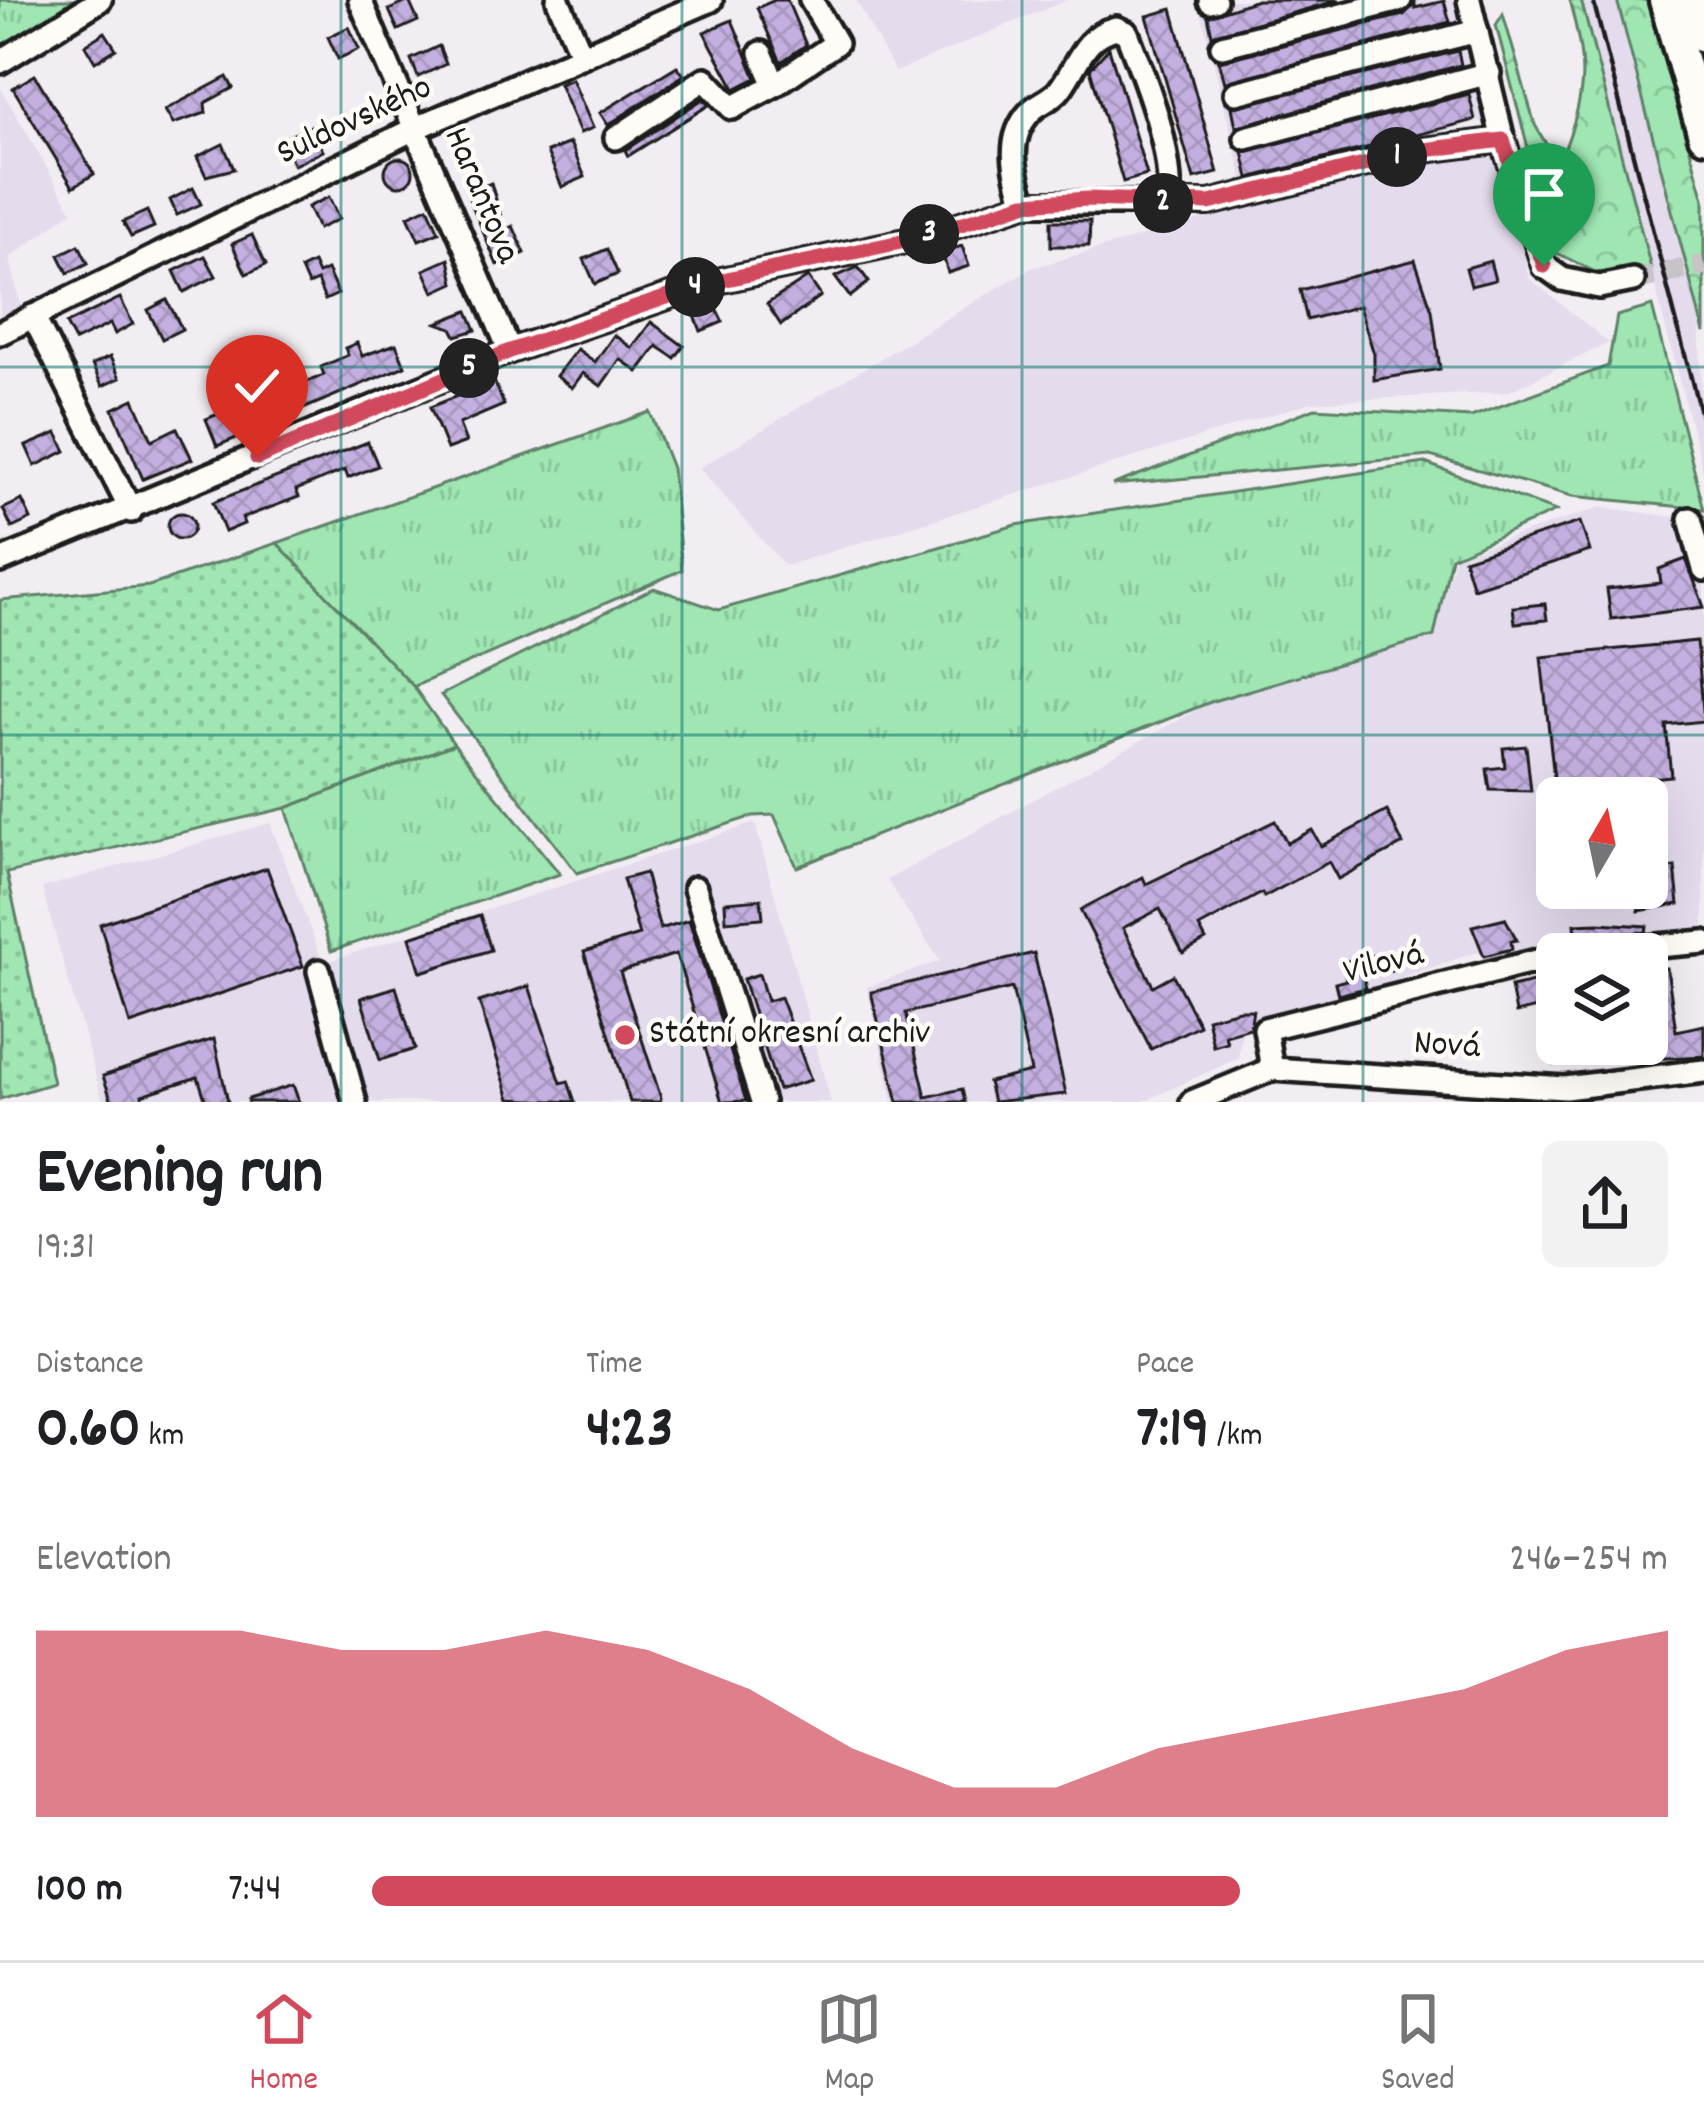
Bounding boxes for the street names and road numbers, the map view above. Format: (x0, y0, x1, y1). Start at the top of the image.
street label: Suldovského (269, 63, 441, 181)
street label: Harantova (428, 120, 532, 273)
street label: Vilová (1338, 930, 1430, 1000)
street label: Nová (1412, 1019, 1482, 1075)

